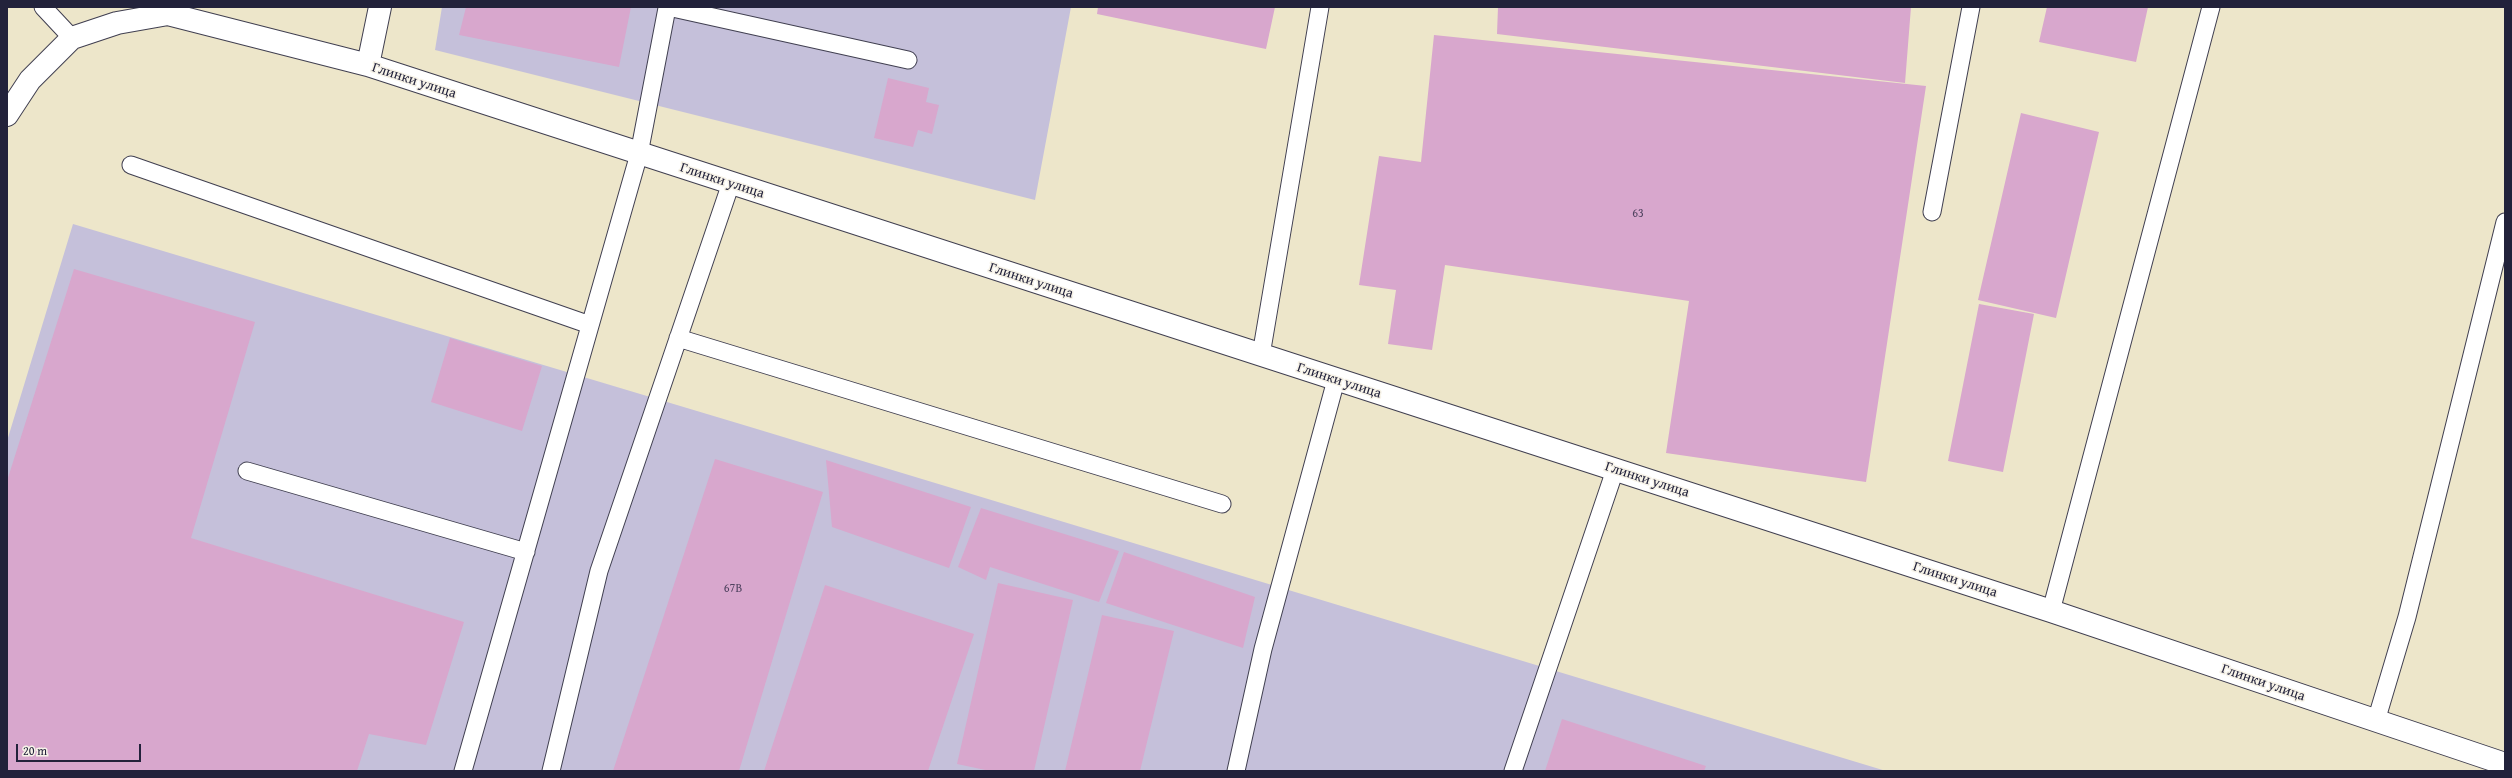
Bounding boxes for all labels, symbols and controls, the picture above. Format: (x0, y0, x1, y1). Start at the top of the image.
street label: Глинки улица (370, 59, 458, 103)
street label: Глинки улица (678, 159, 766, 203)
house number: 63 (1632, 207, 1644, 221)
street label: Глинки улица (987, 259, 1075, 303)
street label: Глинки улица (1295, 359, 1383, 403)
street label: Глинки улица (1603, 458, 1691, 502)
street label: Глинки улица (1911, 558, 1999, 602)
house number: 67В (724, 582, 742, 596)
street label: Глинки улица (2219, 661, 2307, 705)
scale bar (18, 736, 143, 762)
text: 20 m (23, 742, 47, 759)

